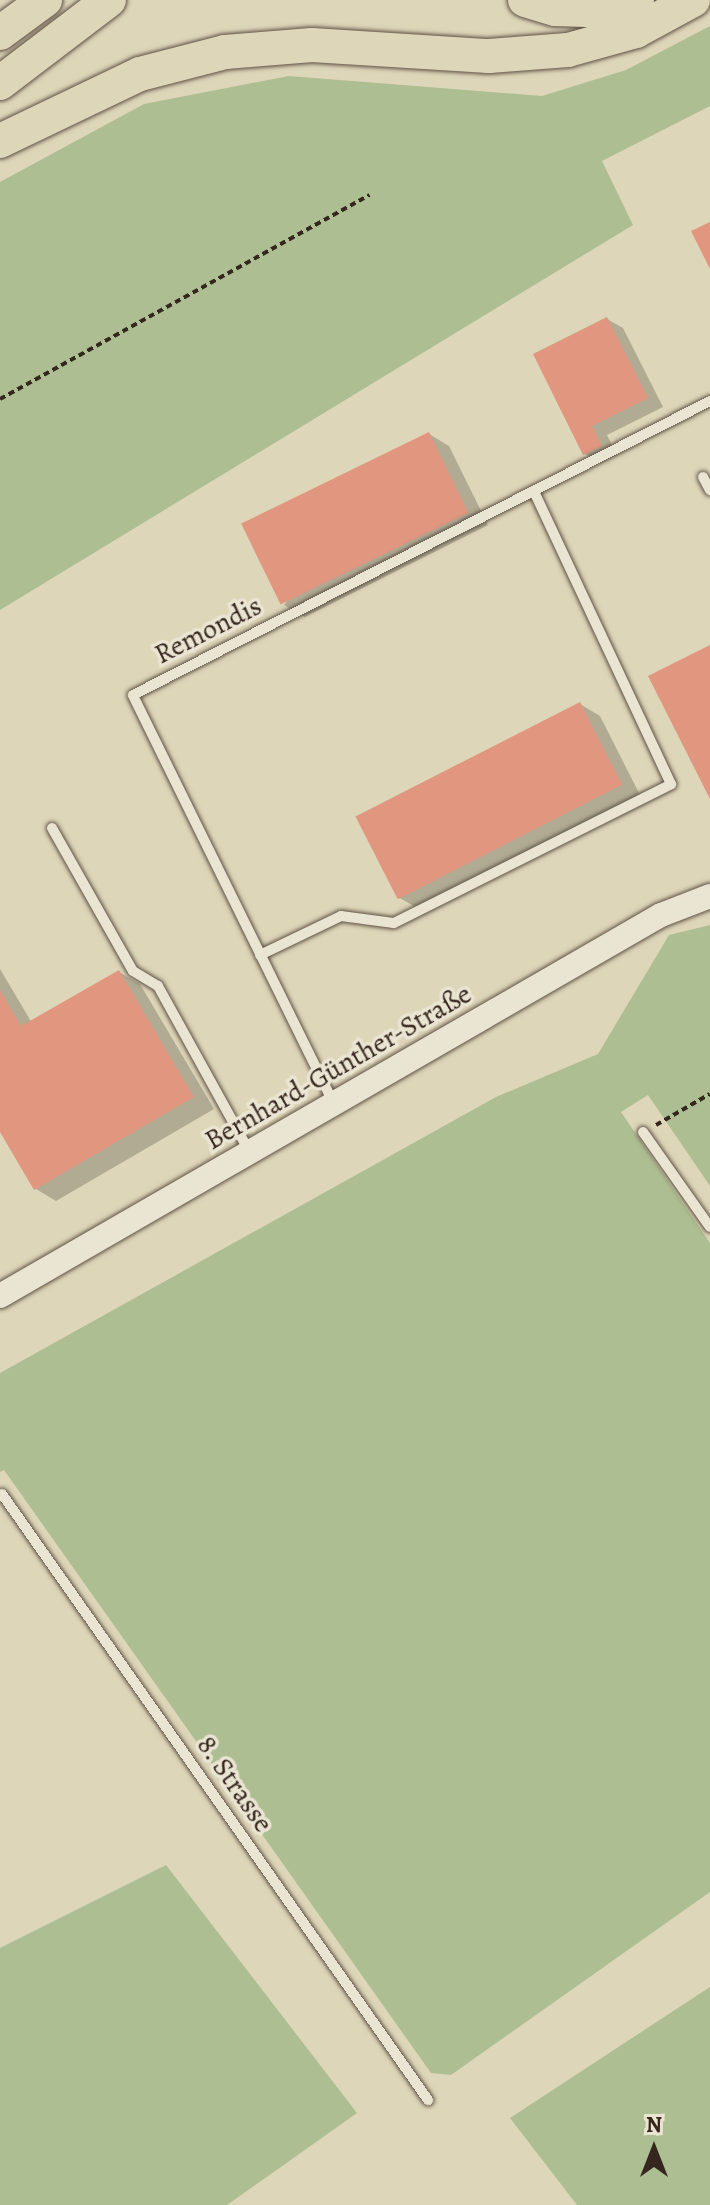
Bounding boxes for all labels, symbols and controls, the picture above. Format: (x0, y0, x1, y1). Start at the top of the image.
street label: Remondis (149, 589, 267, 671)
street label: Bernhard-Günther-Straße (199, 977, 477, 1157)
street label: 8. Strasse (190, 1729, 280, 1839)
north arrow (614, 2109, 694, 2189)
text: N (646, 2110, 662, 2140)

